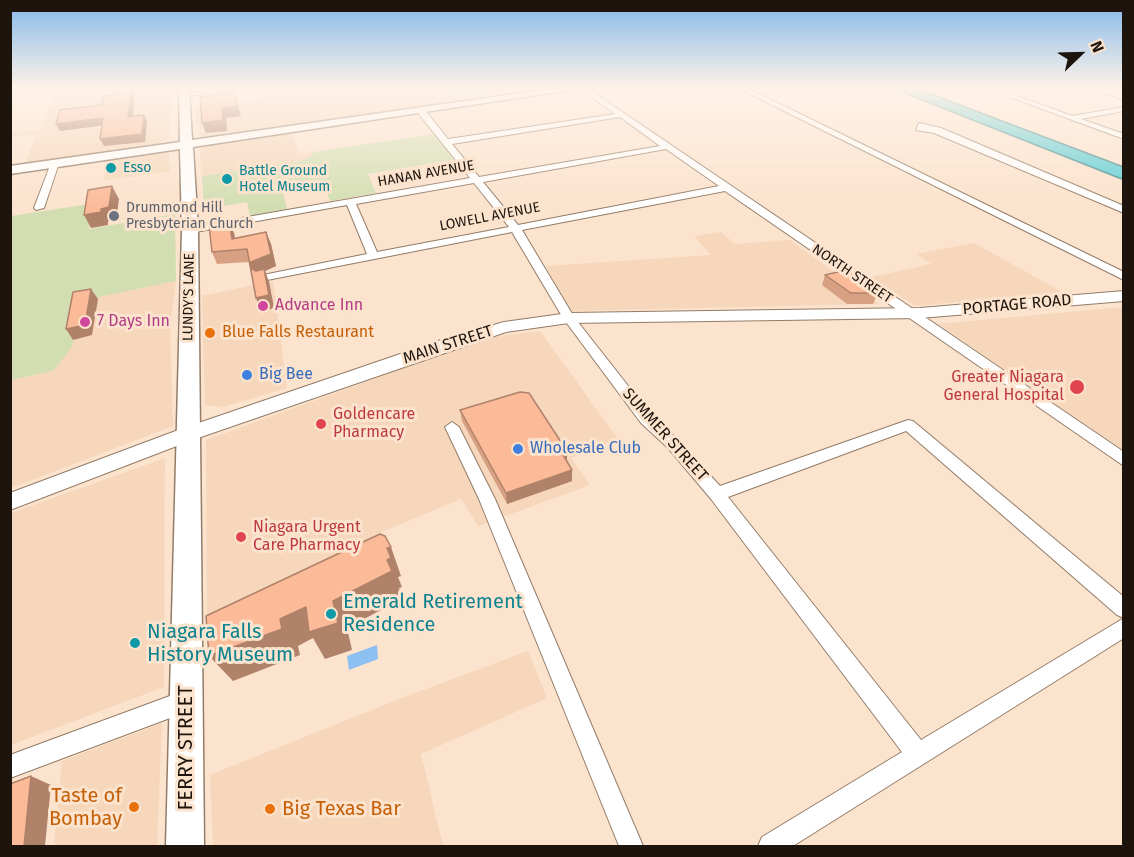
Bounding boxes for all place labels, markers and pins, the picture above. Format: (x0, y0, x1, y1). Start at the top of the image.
place label: Esso (123, 160, 152, 176)
marker: Esso (104, 161, 118, 175)
place label: Battle Ground Hotel Museum (239, 163, 330, 196)
marker: Battle Ground Hotel Museum (220, 172, 234, 186)
place label: Drummond Hill Presbyterian Church (126, 200, 253, 232)
marker: Drummond Hill Presbyterian Church (107, 209, 121, 223)
place label: Advance Inn (275, 296, 363, 316)
marker: Advance Inn (256, 299, 270, 313)
place label: 7 Days Inn (97, 312, 170, 332)
marker: 7 Days Inn (78, 315, 92, 329)
place label: Blue Falls Restaurant (222, 323, 374, 343)
marker: Blue Falls Restaurant (203, 326, 217, 340)
place label: Big Bee (259, 365, 313, 385)
marker: Big Bee (240, 368, 254, 382)
place label: Greater Niagara General Hospital (943, 368, 1064, 406)
marker: Greater Niagara General Hospital (1068, 378, 1086, 396)
place label: Goldencare Pharmacy (333, 405, 415, 443)
marker: Goldencare Pharmacy (314, 417, 328, 431)
place label: Wholesale Club (530, 439, 641, 459)
marker: Wholesale Club (511, 442, 525, 456)
place label: Niagara Urgent Care Pharmacy (253, 518, 361, 556)
marker: Niagara Urgent Care Pharmacy (234, 530, 248, 544)
place label: Emerald Retirement Residence (343, 590, 523, 637)
marker: Emerald Retirement Residence (324, 607, 338, 621)
place label: Niagara Falls History Museum (147, 620, 293, 667)
marker: Niagara Falls History Museum (128, 636, 142, 650)
place label: Taste of Bombay (49, 784, 122, 831)
place label: Big Texas Bar (282, 797, 401, 821)
marker: Taste of Bombay (127, 800, 141, 814)
marker: Big Texas Bar (263, 802, 277, 816)

